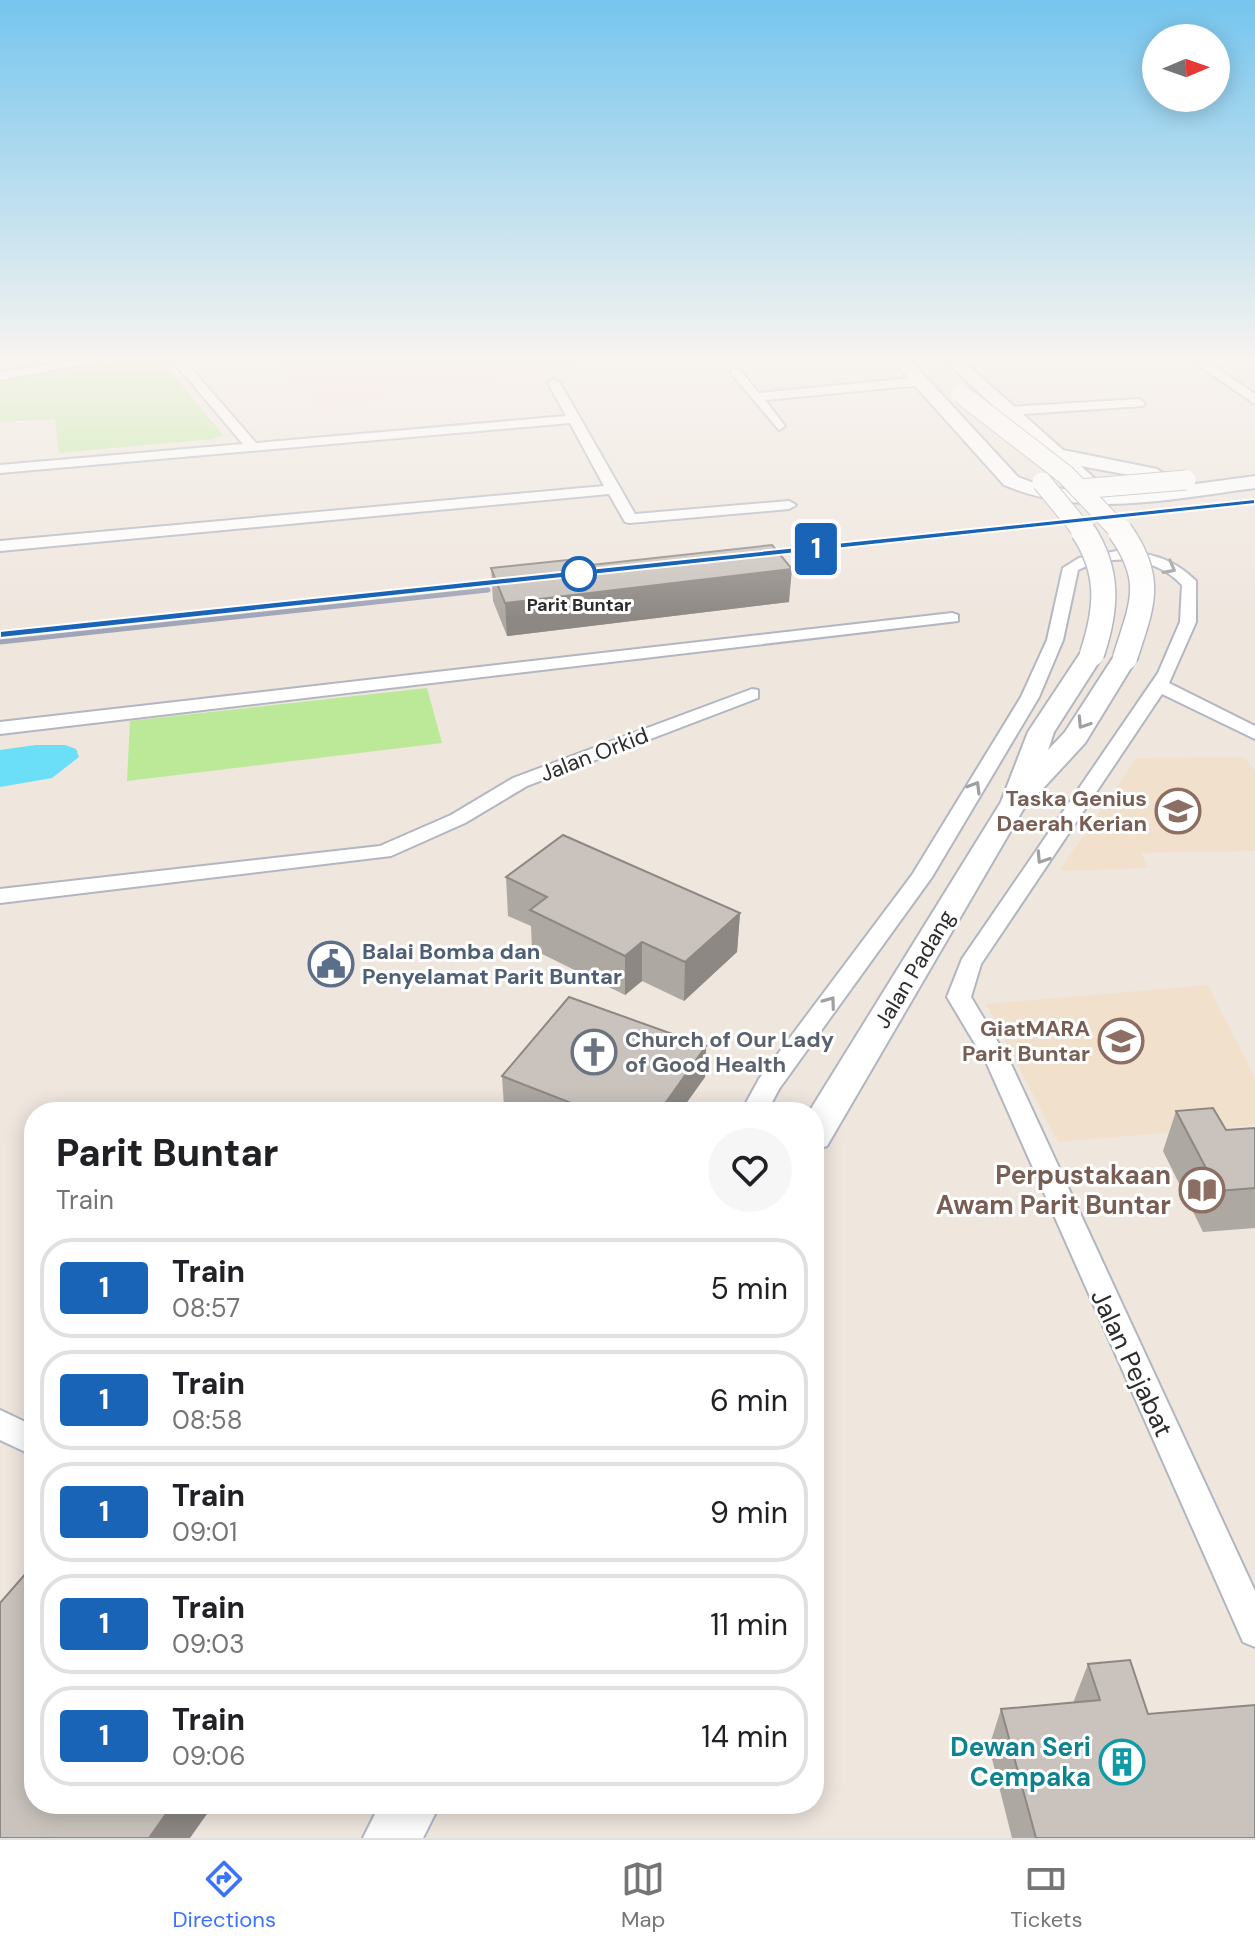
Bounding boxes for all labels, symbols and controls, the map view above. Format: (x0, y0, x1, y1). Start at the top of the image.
north arrow (1142, 24, 1230, 112)
map controls (1142, 24, 1230, 112)
line badge: 1 (790, 523, 842, 575)
text: 1 (811, 530, 821, 567)
marker: Parit Buntar (562, 557, 596, 591)
one-way arrow (1162, 558, 1176, 573)
place label: Parit Buntar (527, 593, 631, 617)
one-way arrow (1078, 715, 1093, 729)
street label: Jalan Orkid (536, 721, 652, 788)
one-way arrow (966, 781, 981, 796)
place label: Taska Genius Daerah Kerian (996, 784, 1147, 838)
school or university icon: Taska Genius Daerah Kerian (1154, 787, 1202, 835)
one-way arrow (1037, 850, 1052, 864)
street label: Jalan Padang (868, 905, 961, 1034)
place label: Balai Bomba dan Penyelamat Parit Buntar (362, 937, 622, 991)
public building icon: Balai Bomba dan Penyelamat Parit Buntar (307, 940, 355, 988)
one-way arrow (820, 996, 834, 1010)
place label: GiatMARA Parit Buntar (962, 1014, 1090, 1068)
school or university icon: GiatMARA Parit Buntar (1097, 1017, 1145, 1065)
place label: Church of Our Lady of Good Health (625, 1025, 834, 1079)
church icon: Church of Our Lady of Good Health (570, 1028, 618, 1076)
text: Parit Buntar (56, 1128, 279, 1178)
button: heart (708, 1128, 792, 1212)
place label: Perpustakaan Awam Parit Buntar (936, 1158, 1171, 1222)
library icon: Perpustakaan Awam Parit Buntar (1178, 1166, 1226, 1214)
text: Train (56, 1183, 114, 1217)
text: Train (172, 1252, 245, 1291)
text: 1 (99, 1269, 109, 1306)
text: 5 min (711, 1269, 788, 1308)
street label: Jalan Pejabat (1083, 1284, 1181, 1442)
text: 08:57 (172, 1291, 240, 1325)
text: Train (172, 1364, 245, 1403)
text: 1 (99, 1381, 109, 1418)
text: 6 min (710, 1381, 788, 1420)
text: 08:58 (172, 1403, 243, 1437)
text: Train (172, 1476, 245, 1515)
text: 1 (99, 1493, 109, 1530)
text: 9 min (710, 1493, 788, 1532)
text: 09:01 (172, 1515, 237, 1549)
text: Train (172, 1588, 245, 1627)
text: 1 (99, 1605, 109, 1642)
text: 11 min (710, 1605, 788, 1644)
text: 09:03 (172, 1627, 245, 1661)
text: Train (172, 1700, 245, 1739)
text: 1 (99, 1717, 109, 1754)
text: 14 min (701, 1717, 788, 1756)
place label: Dewan Seri Cempaka (950, 1730, 1091, 1794)
building icon: Dewan Seri Cempaka (1098, 1738, 1146, 1786)
text: 09:06 (172, 1739, 245, 1773)
tab: Directions (172, 1857, 276, 1934)
tab: Map (621, 1857, 665, 1934)
tab: Tickets (1010, 1857, 1083, 1934)

